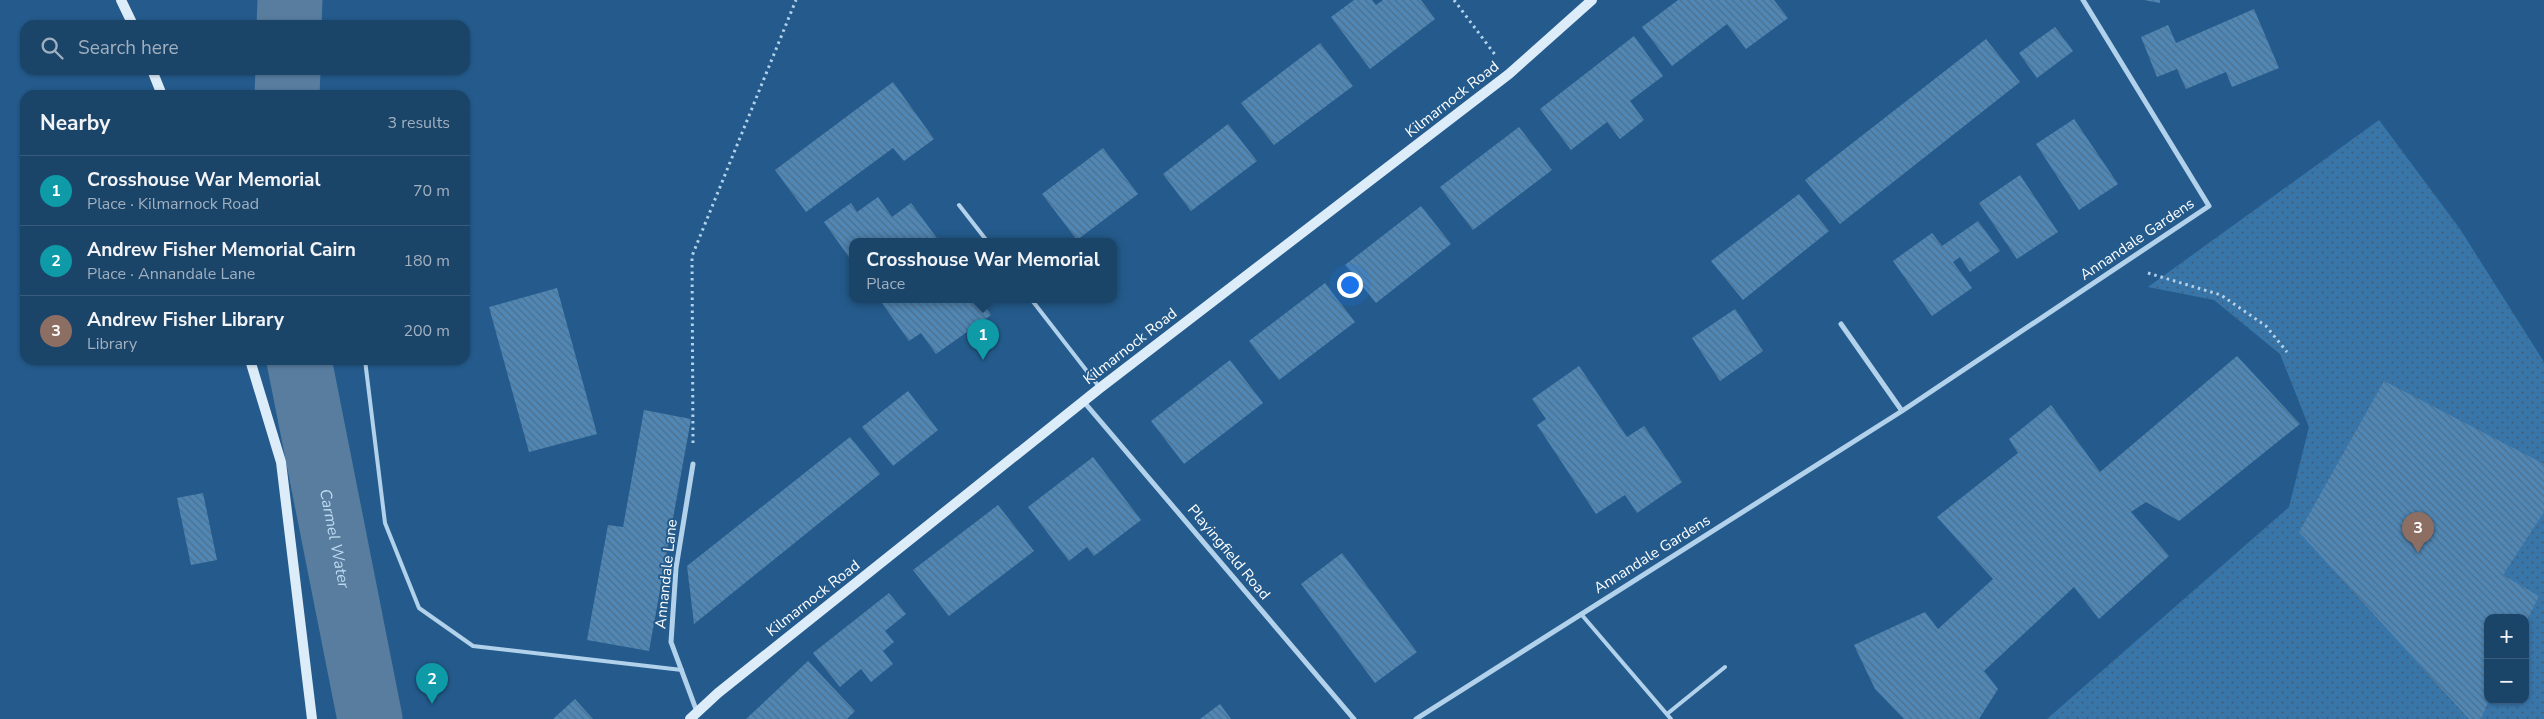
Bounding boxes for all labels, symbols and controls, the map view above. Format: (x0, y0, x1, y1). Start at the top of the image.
search box (20, 20, 470, 75)
icon: search (38, 34, 66, 62)
text: Search here (78, 35, 179, 61)
street label: Kilmarnock Road (1401, 56, 1503, 142)
text: Nearby (40, 109, 110, 137)
text: 3 results (388, 112, 450, 134)
text: Crosshouse War Memorial (87, 167, 321, 193)
text: 1 (51, 180, 61, 202)
text: 70 m (413, 180, 450, 202)
text: Place · Kilmarnock Road (87, 193, 259, 215)
street label: Annandale Gardens (2076, 193, 2198, 285)
text: Andrew Fisher Memorial Cairn (87, 237, 356, 263)
popup (849, 238, 1117, 303)
text: Crosshouse War Memorial (866, 247, 1100, 273)
text: 2 (51, 250, 61, 272)
text: 180 m (403, 250, 450, 272)
text: Place · Annandale Lane (87, 263, 255, 285)
your location (1337, 272, 1363, 298)
text: Place (866, 273, 905, 295)
street label: Kilmarnock Road (1079, 303, 1181, 389)
text: Andrew Fisher Library (87, 307, 284, 333)
pin: 1 (967, 319, 999, 360)
text: 3 (51, 320, 61, 342)
text: 200 m (403, 320, 450, 342)
text: Library (87, 333, 137, 355)
water label: Carmel Water (314, 487, 355, 591)
street label: Playingfield Road (1183, 500, 1275, 604)
street label: Annandale Gardens (1590, 510, 1714, 598)
pin: 3 (2402, 512, 2434, 553)
street label: Annandale Lane (650, 518, 682, 630)
street label: Kilmarnock Road (762, 555, 864, 641)
map controls (2484, 614, 2529, 704)
button: + (2484, 614, 2529, 659)
button: − (2484, 659, 2529, 704)
pin: 2 (416, 663, 448, 704)

